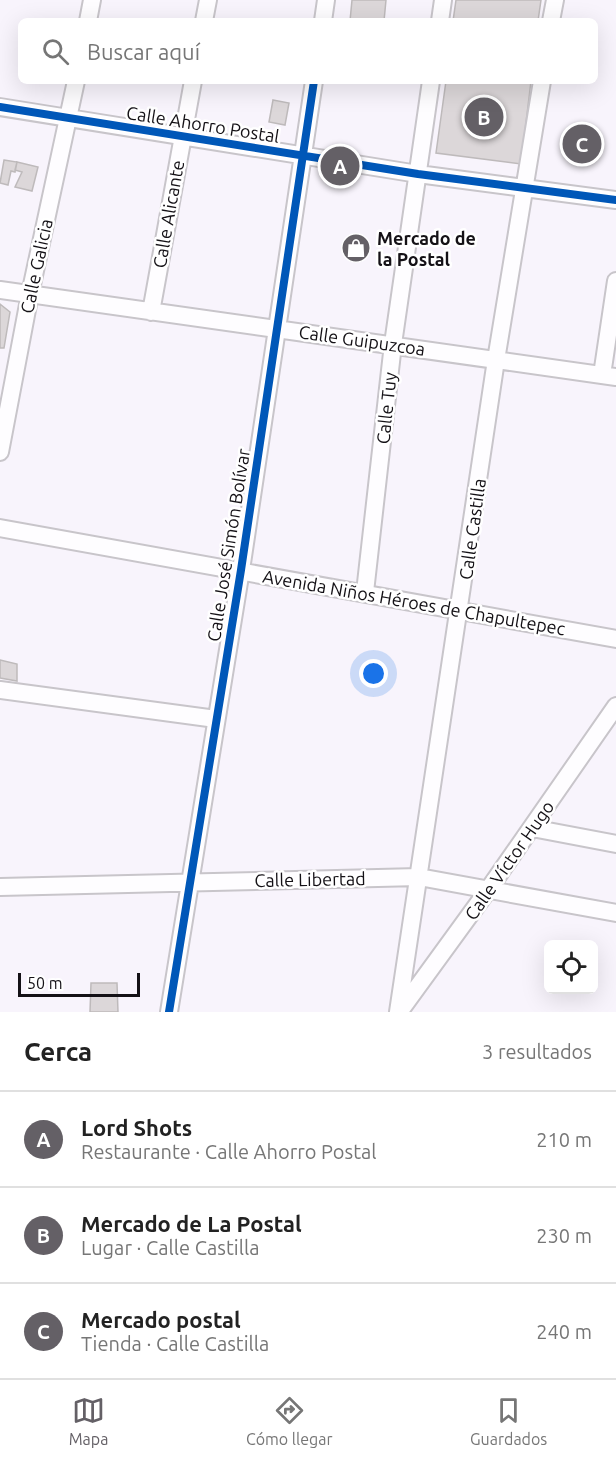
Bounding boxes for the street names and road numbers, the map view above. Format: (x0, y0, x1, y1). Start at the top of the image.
street label: Calle Ahorro Postal (125, 102, 281, 146)
street label: Calle Alicante (149, 158, 187, 270)
street label: Calle Galicia (16, 217, 56, 315)
street label: Calle Guipuzcoa (298, 321, 426, 359)
street label: Calle Tuy (372, 371, 400, 445)
street label: Calle José Simón Bolívar (203, 447, 253, 643)
street label: Calle Castilla (455, 477, 489, 581)
street label: Avenida Niños Héroes de Chapultepec (261, 566, 567, 638)
street label: Calle Víctor Hugo (460, 797, 558, 923)
street label: Calle Libertad (254, 868, 366, 890)

